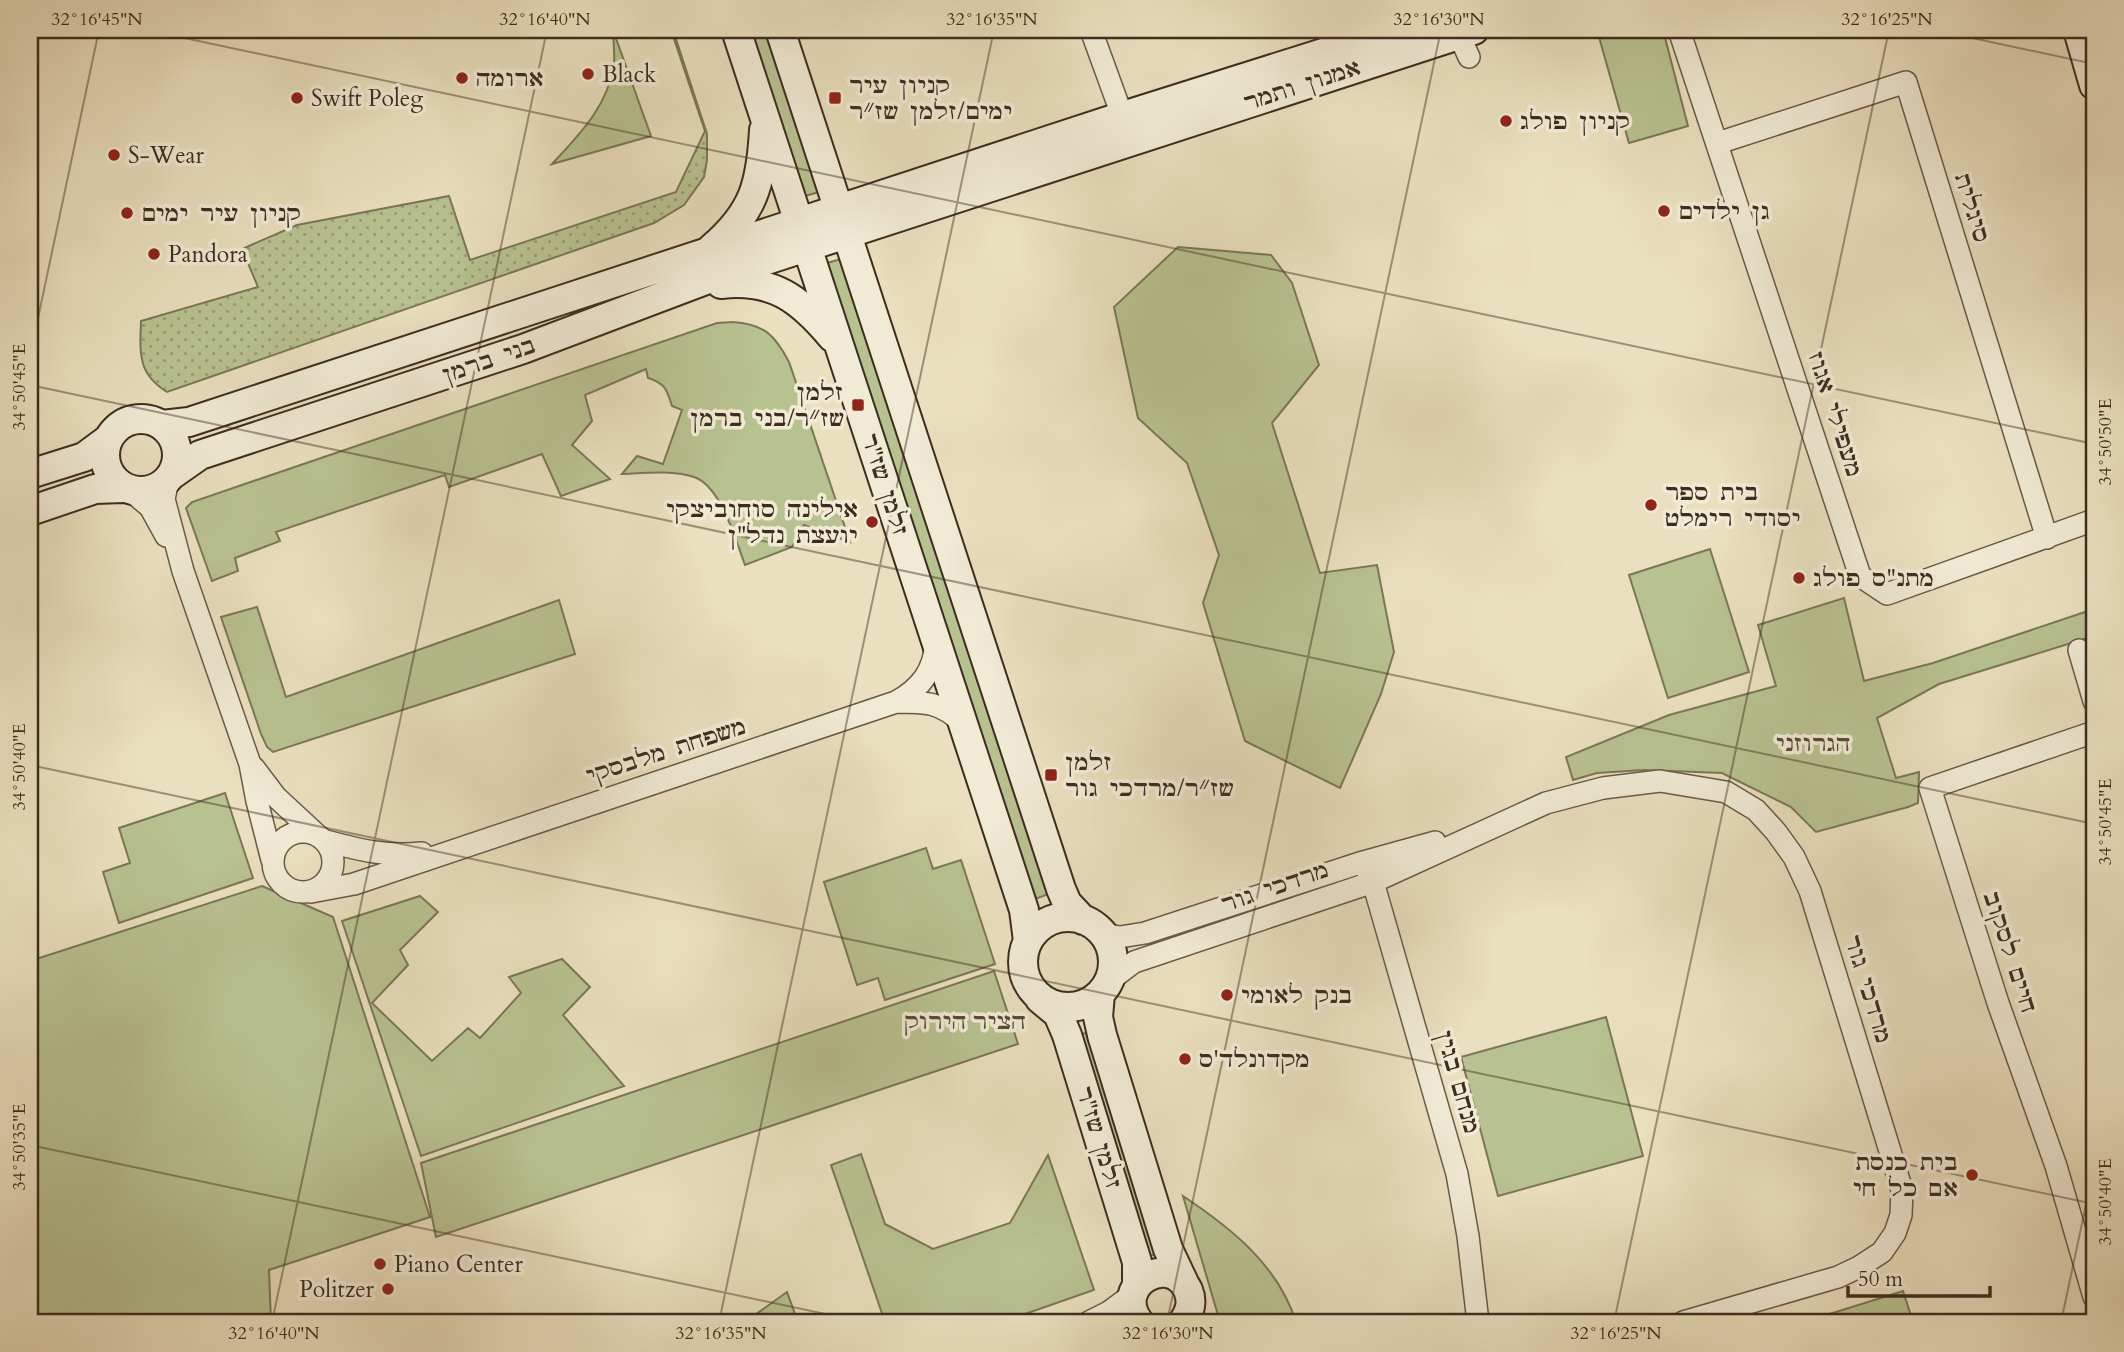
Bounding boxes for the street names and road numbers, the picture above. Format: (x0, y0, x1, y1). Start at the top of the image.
street label: אמנון ותמר (1240, 52, 1364, 118)
street label: סיגלית (1947, 169, 1997, 247)
street label: בני ברמן (438, 330, 540, 390)
street label: מעפילי אגוז (1800, 347, 1870, 481)
street label: זלמן שז"ר (854, 429, 916, 541)
street label: משפחת מלבסקי (582, 711, 750, 791)
street label: מרדכי גור (1217, 854, 1333, 920)
street label: חיים לסקוב (1976, 887, 2044, 1017)
street label: מרדכי גור (1837, 931, 1899, 1047)
street label: מנחם בגין (1428, 1027, 1488, 1137)
street label: זלמן שז"ר (1069, 1082, 1129, 1194)

